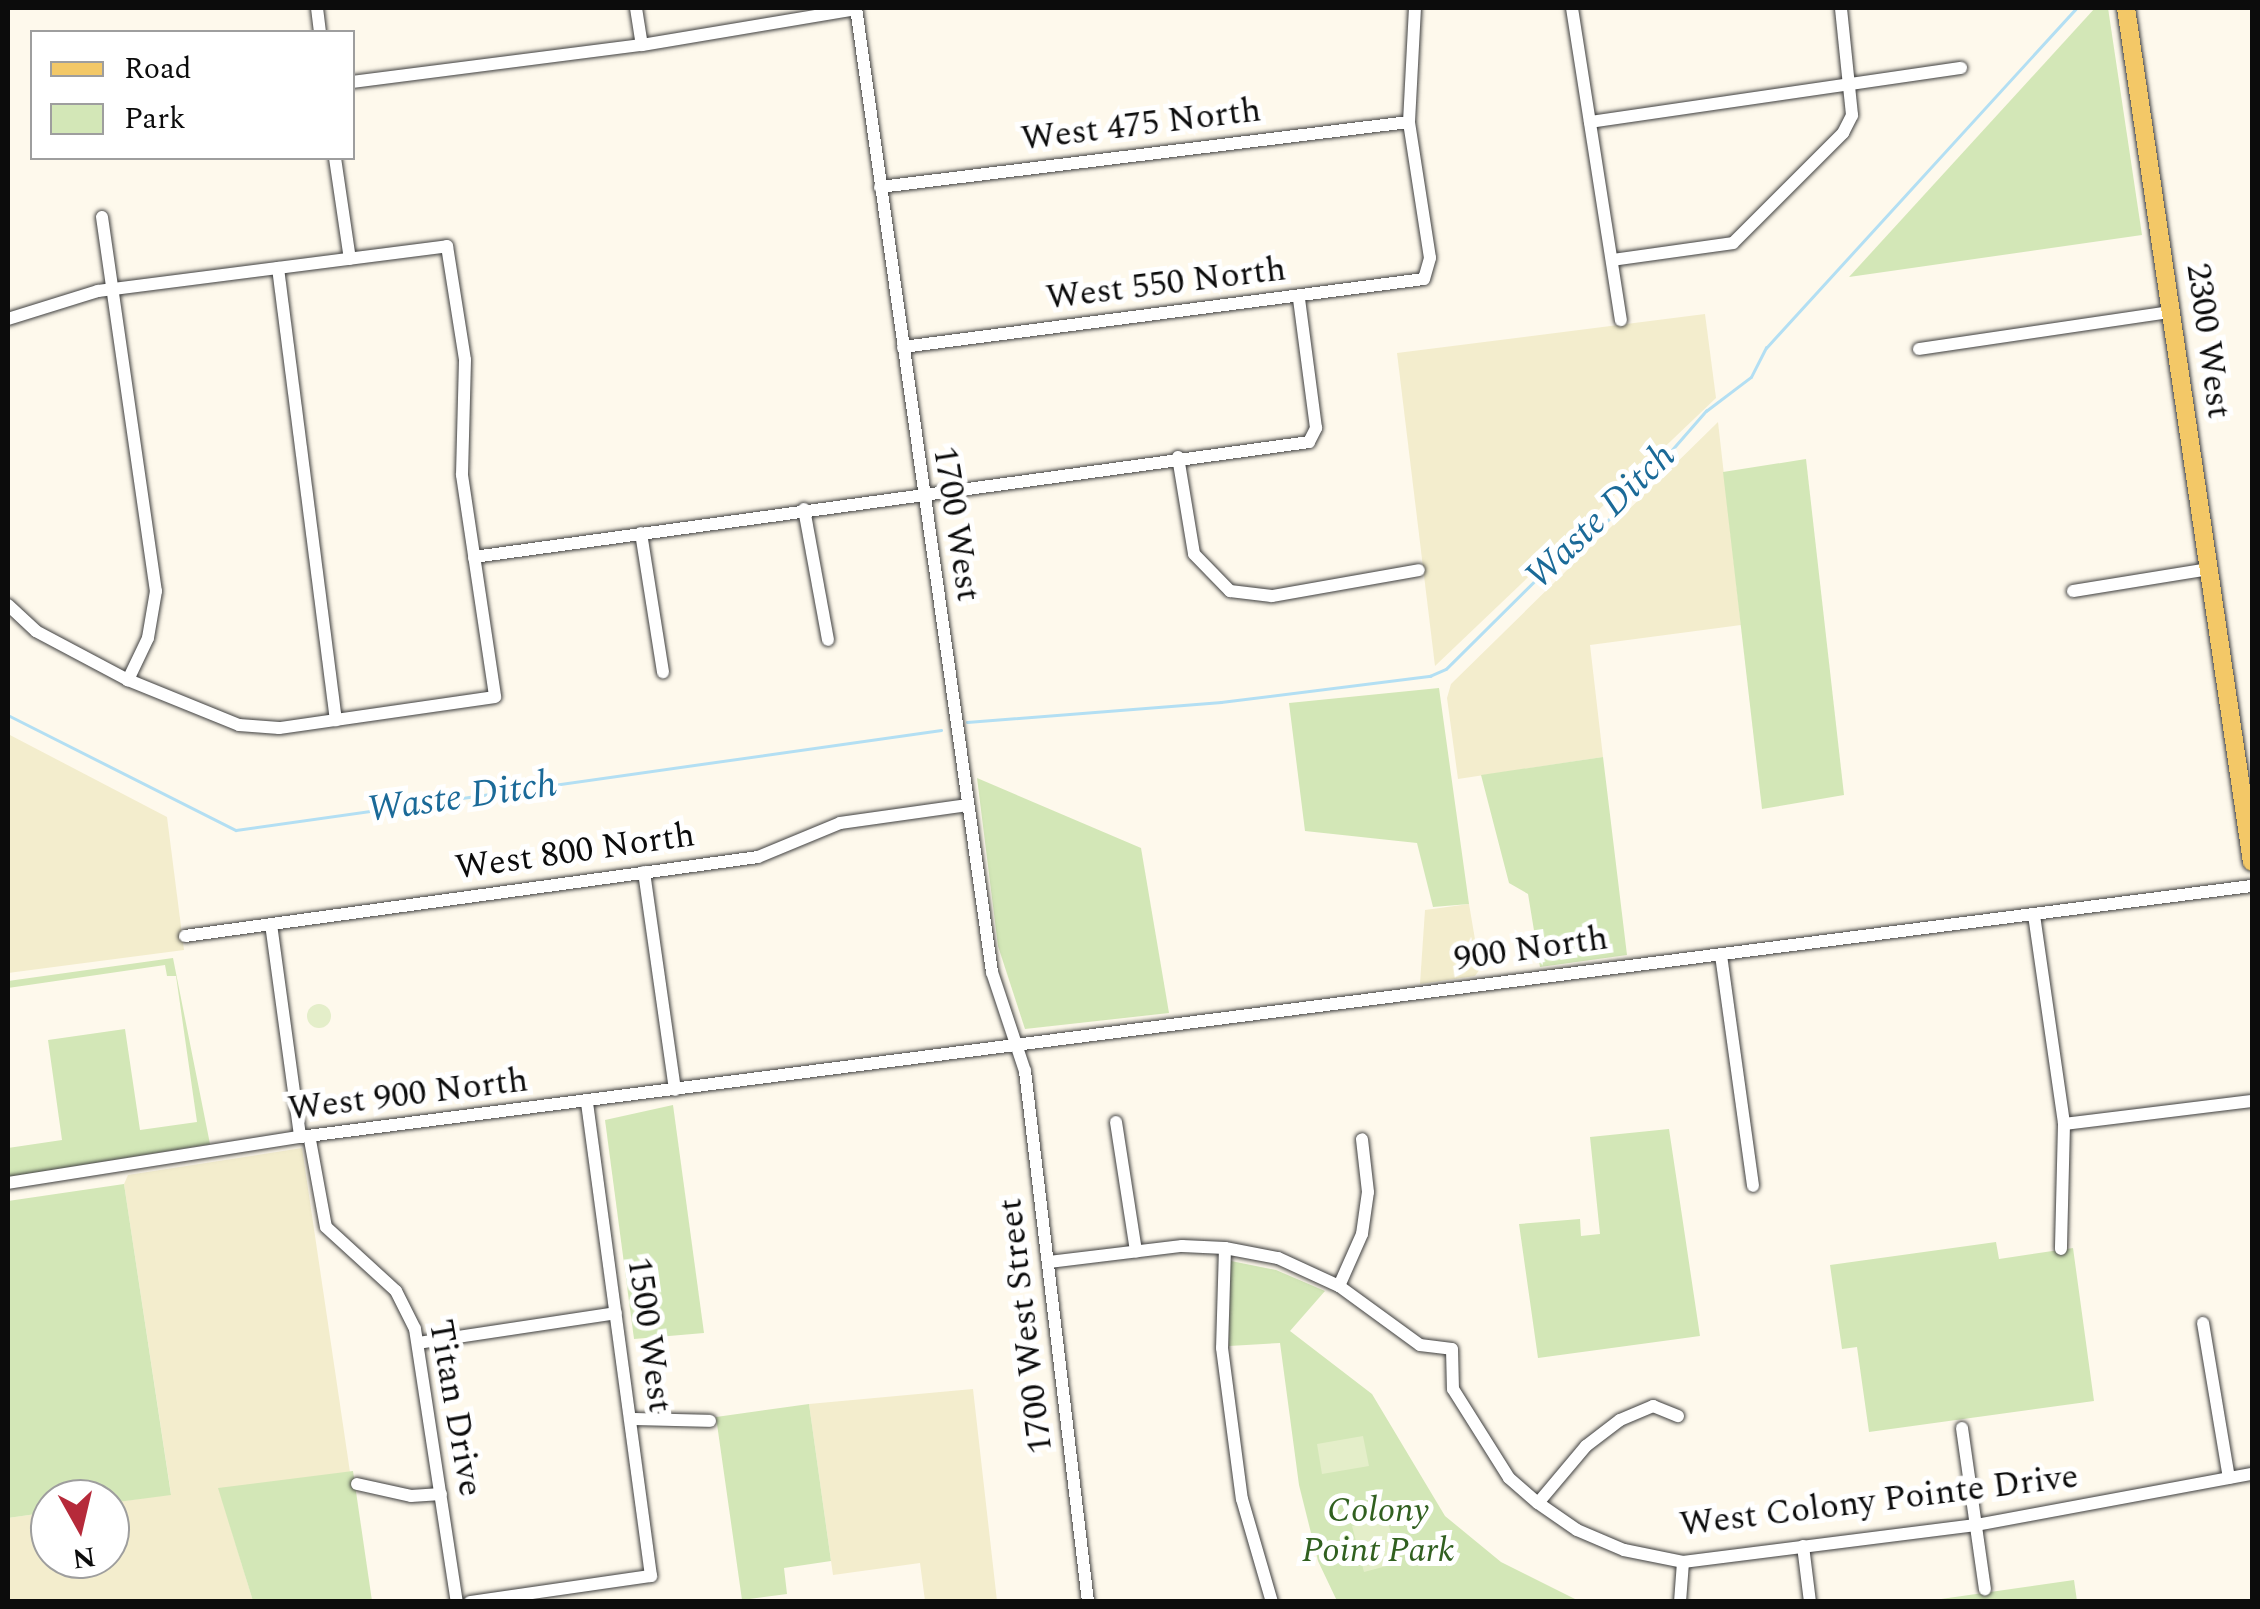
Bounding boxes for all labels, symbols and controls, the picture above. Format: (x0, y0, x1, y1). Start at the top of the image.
legend (30, 30, 355, 160)
text: Road (124, 46, 192, 92)
street label: West 475 North (1019, 89, 1263, 161)
text: Park (124, 96, 186, 142)
street label: West 550 North (1044, 248, 1288, 320)
street label: 2300 West (2176, 261, 2240, 421)
water label: Waste Ditch (1516, 434, 1686, 600)
street label: 1700 West (923, 443, 989, 605)
water label: Waste Ditch (364, 762, 560, 834)
street label: West 800 North (453, 814, 697, 890)
street label: 900 North (1451, 917, 1611, 981)
street label: West 900 North (286, 1059, 530, 1131)
street label: 1700 West Street (989, 1196, 1063, 1456)
street label: 1500 West (617, 1255, 681, 1415)
street label: Titan Drive (419, 1316, 491, 1500)
street label: West Colony Pointe Drive (1677, 1456, 2081, 1546)
north arrow (30, 1479, 130, 1579)
park label: Colony Point Park (1302, 1490, 1454, 1572)
text: N (70, 1534, 98, 1580)

